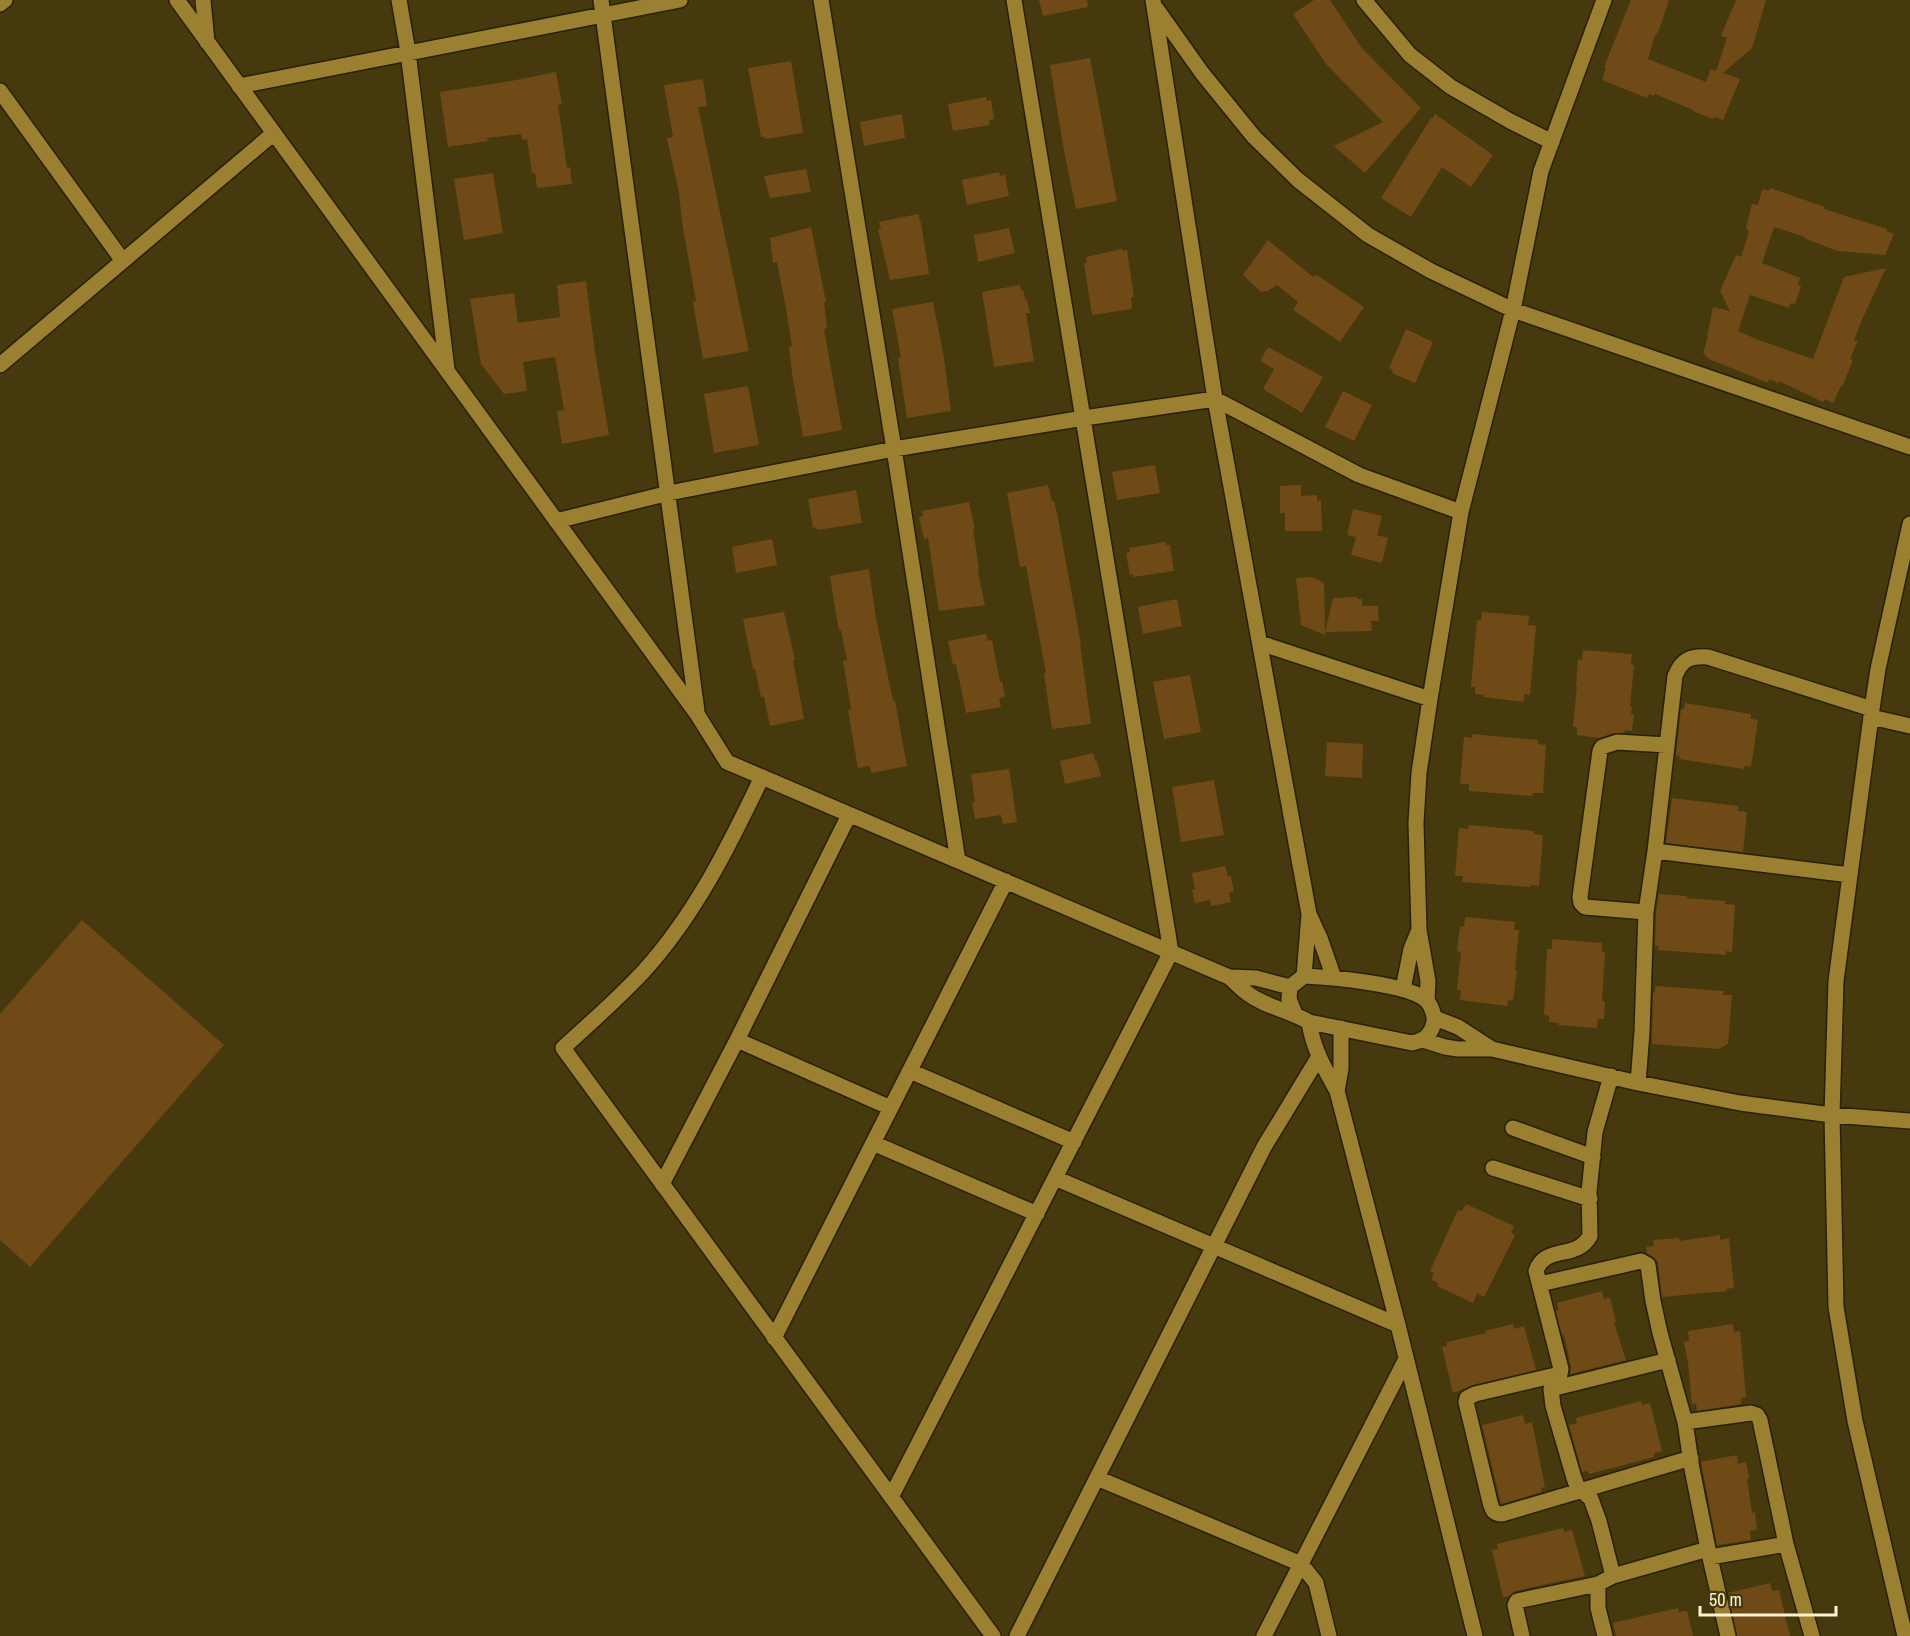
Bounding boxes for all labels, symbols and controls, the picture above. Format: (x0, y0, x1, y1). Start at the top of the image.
scale bar (1700, 1579, 1836, 1617)
text: 50 m (1709, 1587, 1742, 1612)

